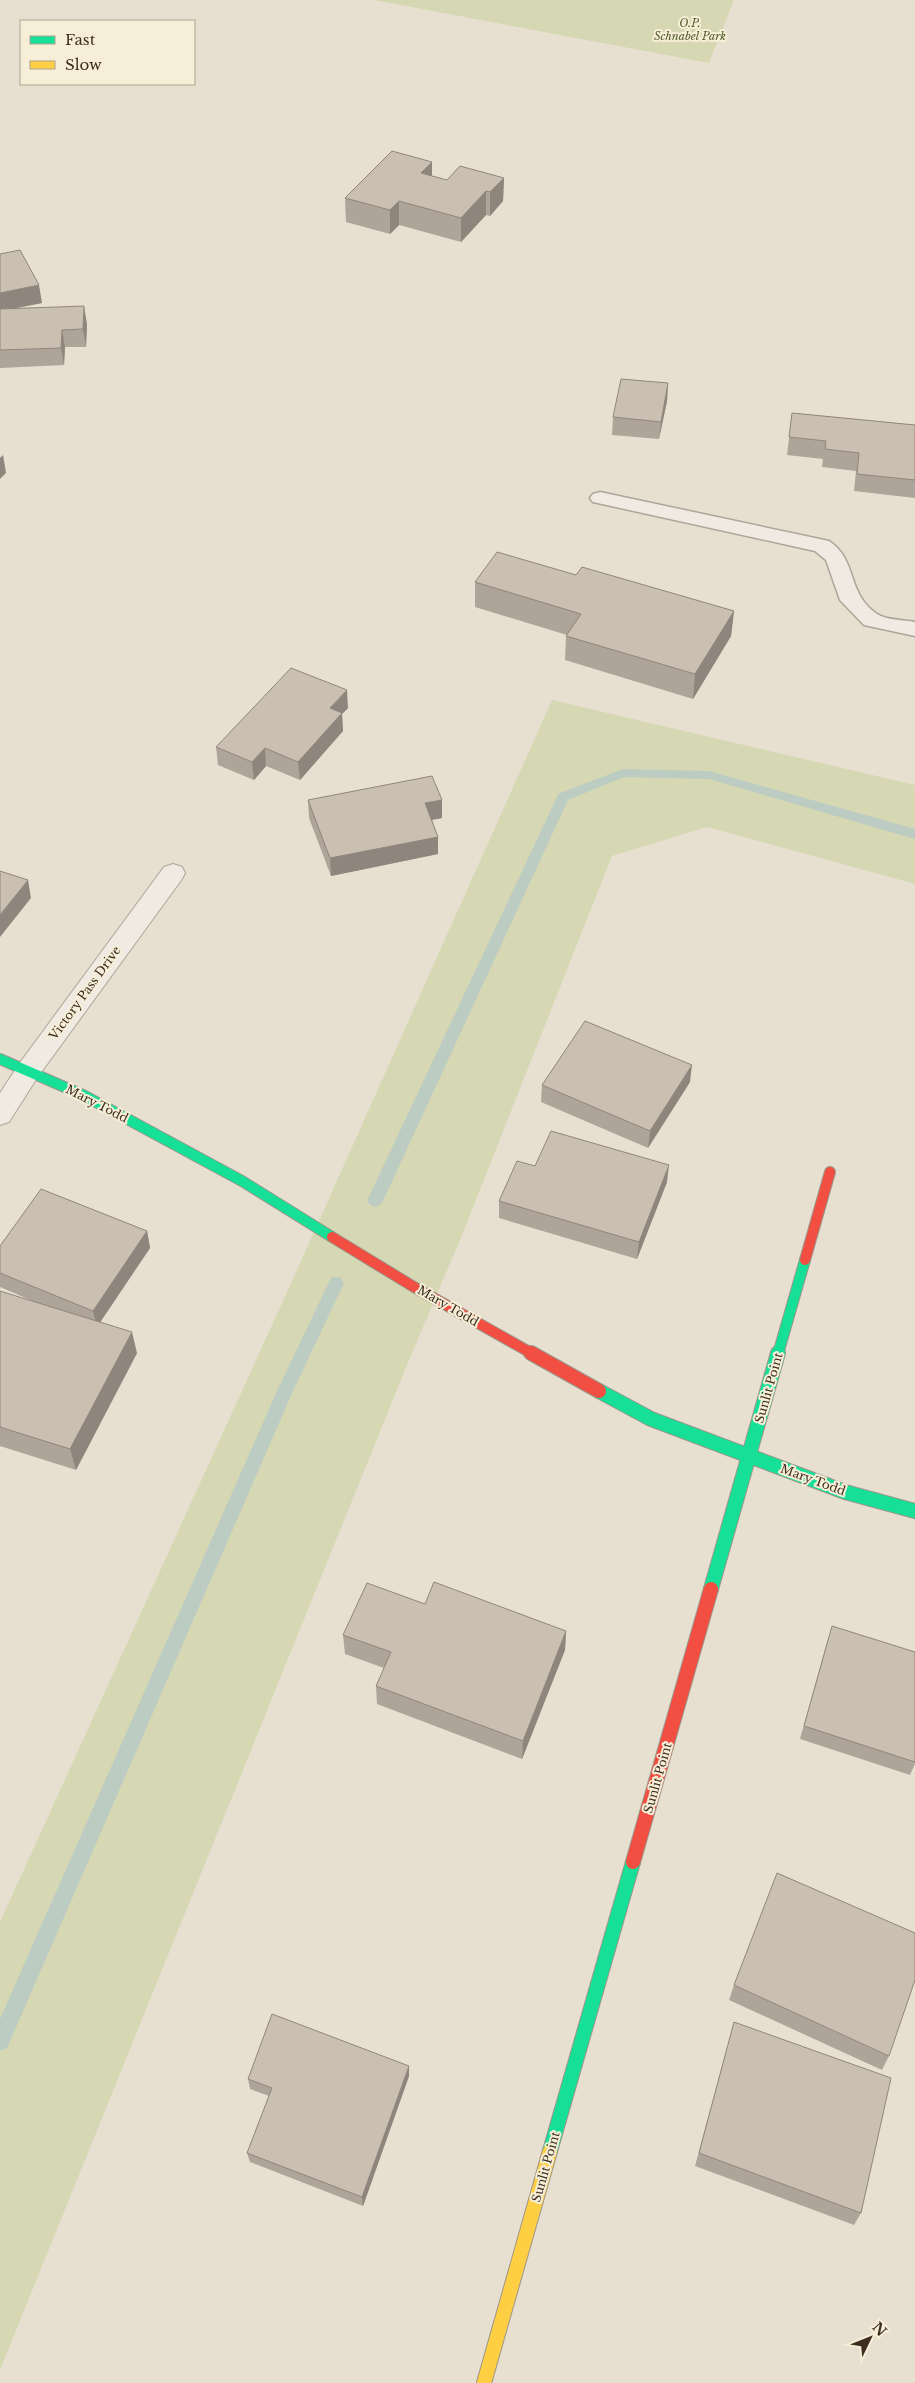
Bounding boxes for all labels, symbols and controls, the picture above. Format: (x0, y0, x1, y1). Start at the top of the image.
park label: O.P. Schnabel Park (654, 16, 726, 43)
legend (20, 20, 195, 85)
text: Fast (65, 30, 96, 49)
text: Slow (65, 55, 102, 74)
street label: Victory Pass Drive (45, 943, 124, 1043)
street label: Mary Todd (63, 1081, 131, 1126)
street label: Mary Todd (415, 1282, 482, 1329)
street label: Sunlit Point (751, 1350, 786, 1425)
street label: Mary Todd (779, 1461, 848, 1498)
street label: Sunlit Point (640, 1740, 675, 1815)
street label: Sunlit Point (528, 2129, 563, 2204)
north arrow (845, 2313, 895, 2363)
text: N (868, 2318, 891, 2340)

